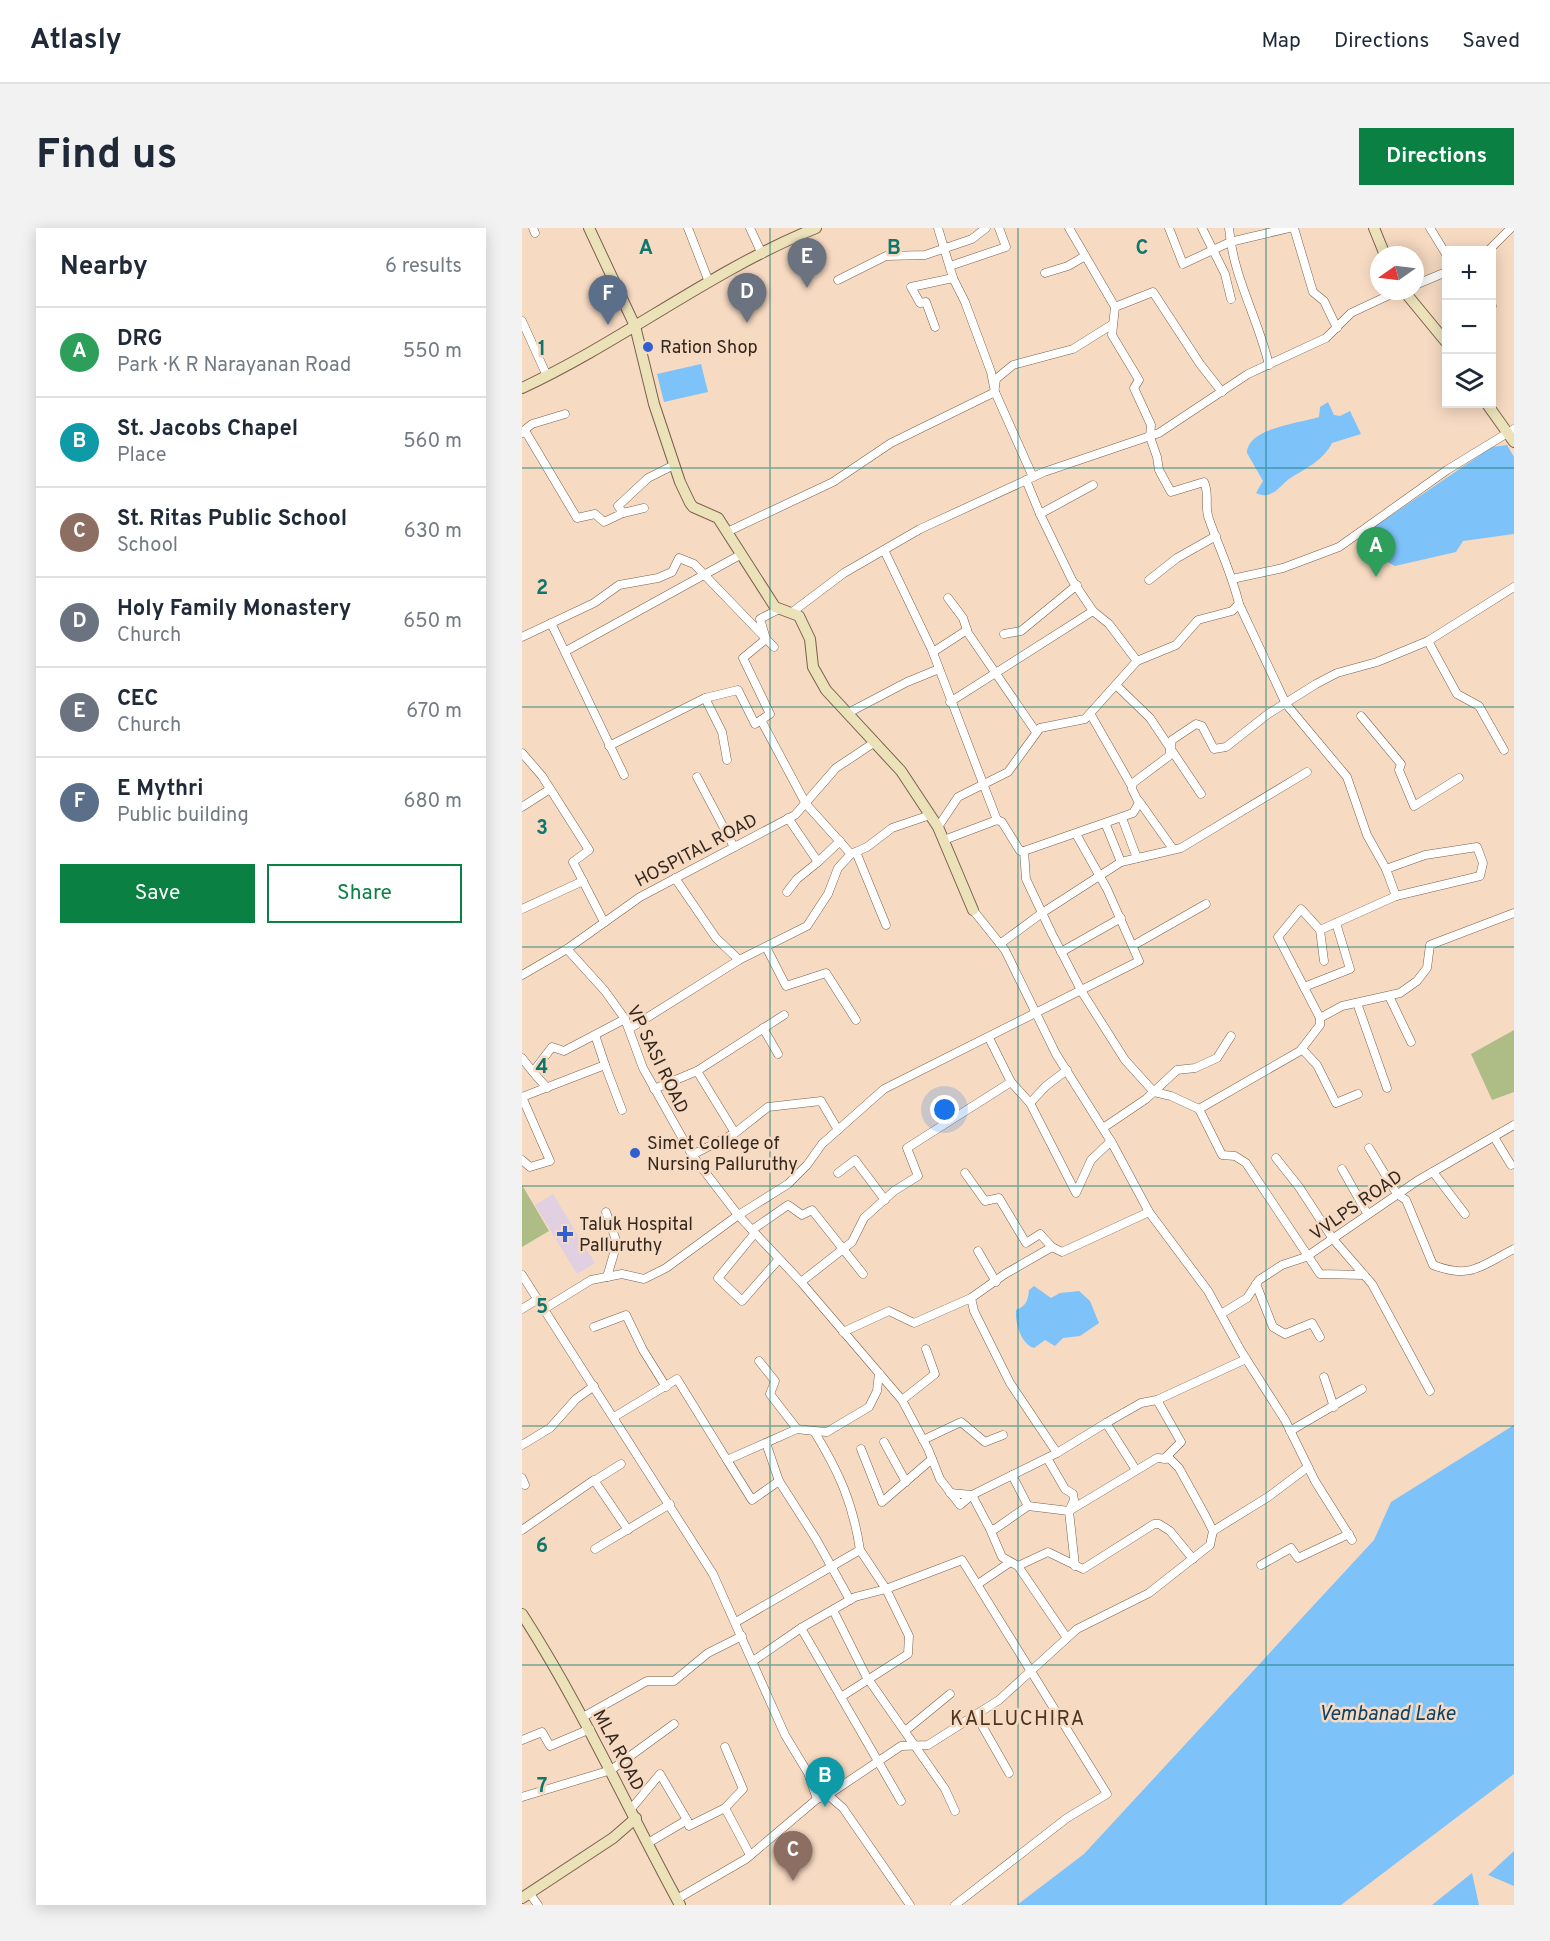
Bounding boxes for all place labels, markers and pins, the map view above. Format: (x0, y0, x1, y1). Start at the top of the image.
pin: E (788, 238, 826, 288)
pin: D (728, 274, 766, 323)
pin: F (588, 276, 628, 325)
place label: Ration Shop (660, 337, 758, 360)
marker: Ration Shop (641, 340, 655, 354)
pin: A (1356, 528, 1396, 577)
place label: Simet College of Nursing Palluruthy (647, 1133, 798, 1177)
marker: Simet College of Nursing Palluruthy (628, 1146, 642, 1160)
place label: Taluk Hospital Palluruthy (579, 1214, 693, 1258)
marker: Taluk Hospital Palluruthy (556, 1225, 574, 1243)
pin: B (806, 1758, 844, 1807)
pin: C (774, 1832, 812, 1881)

